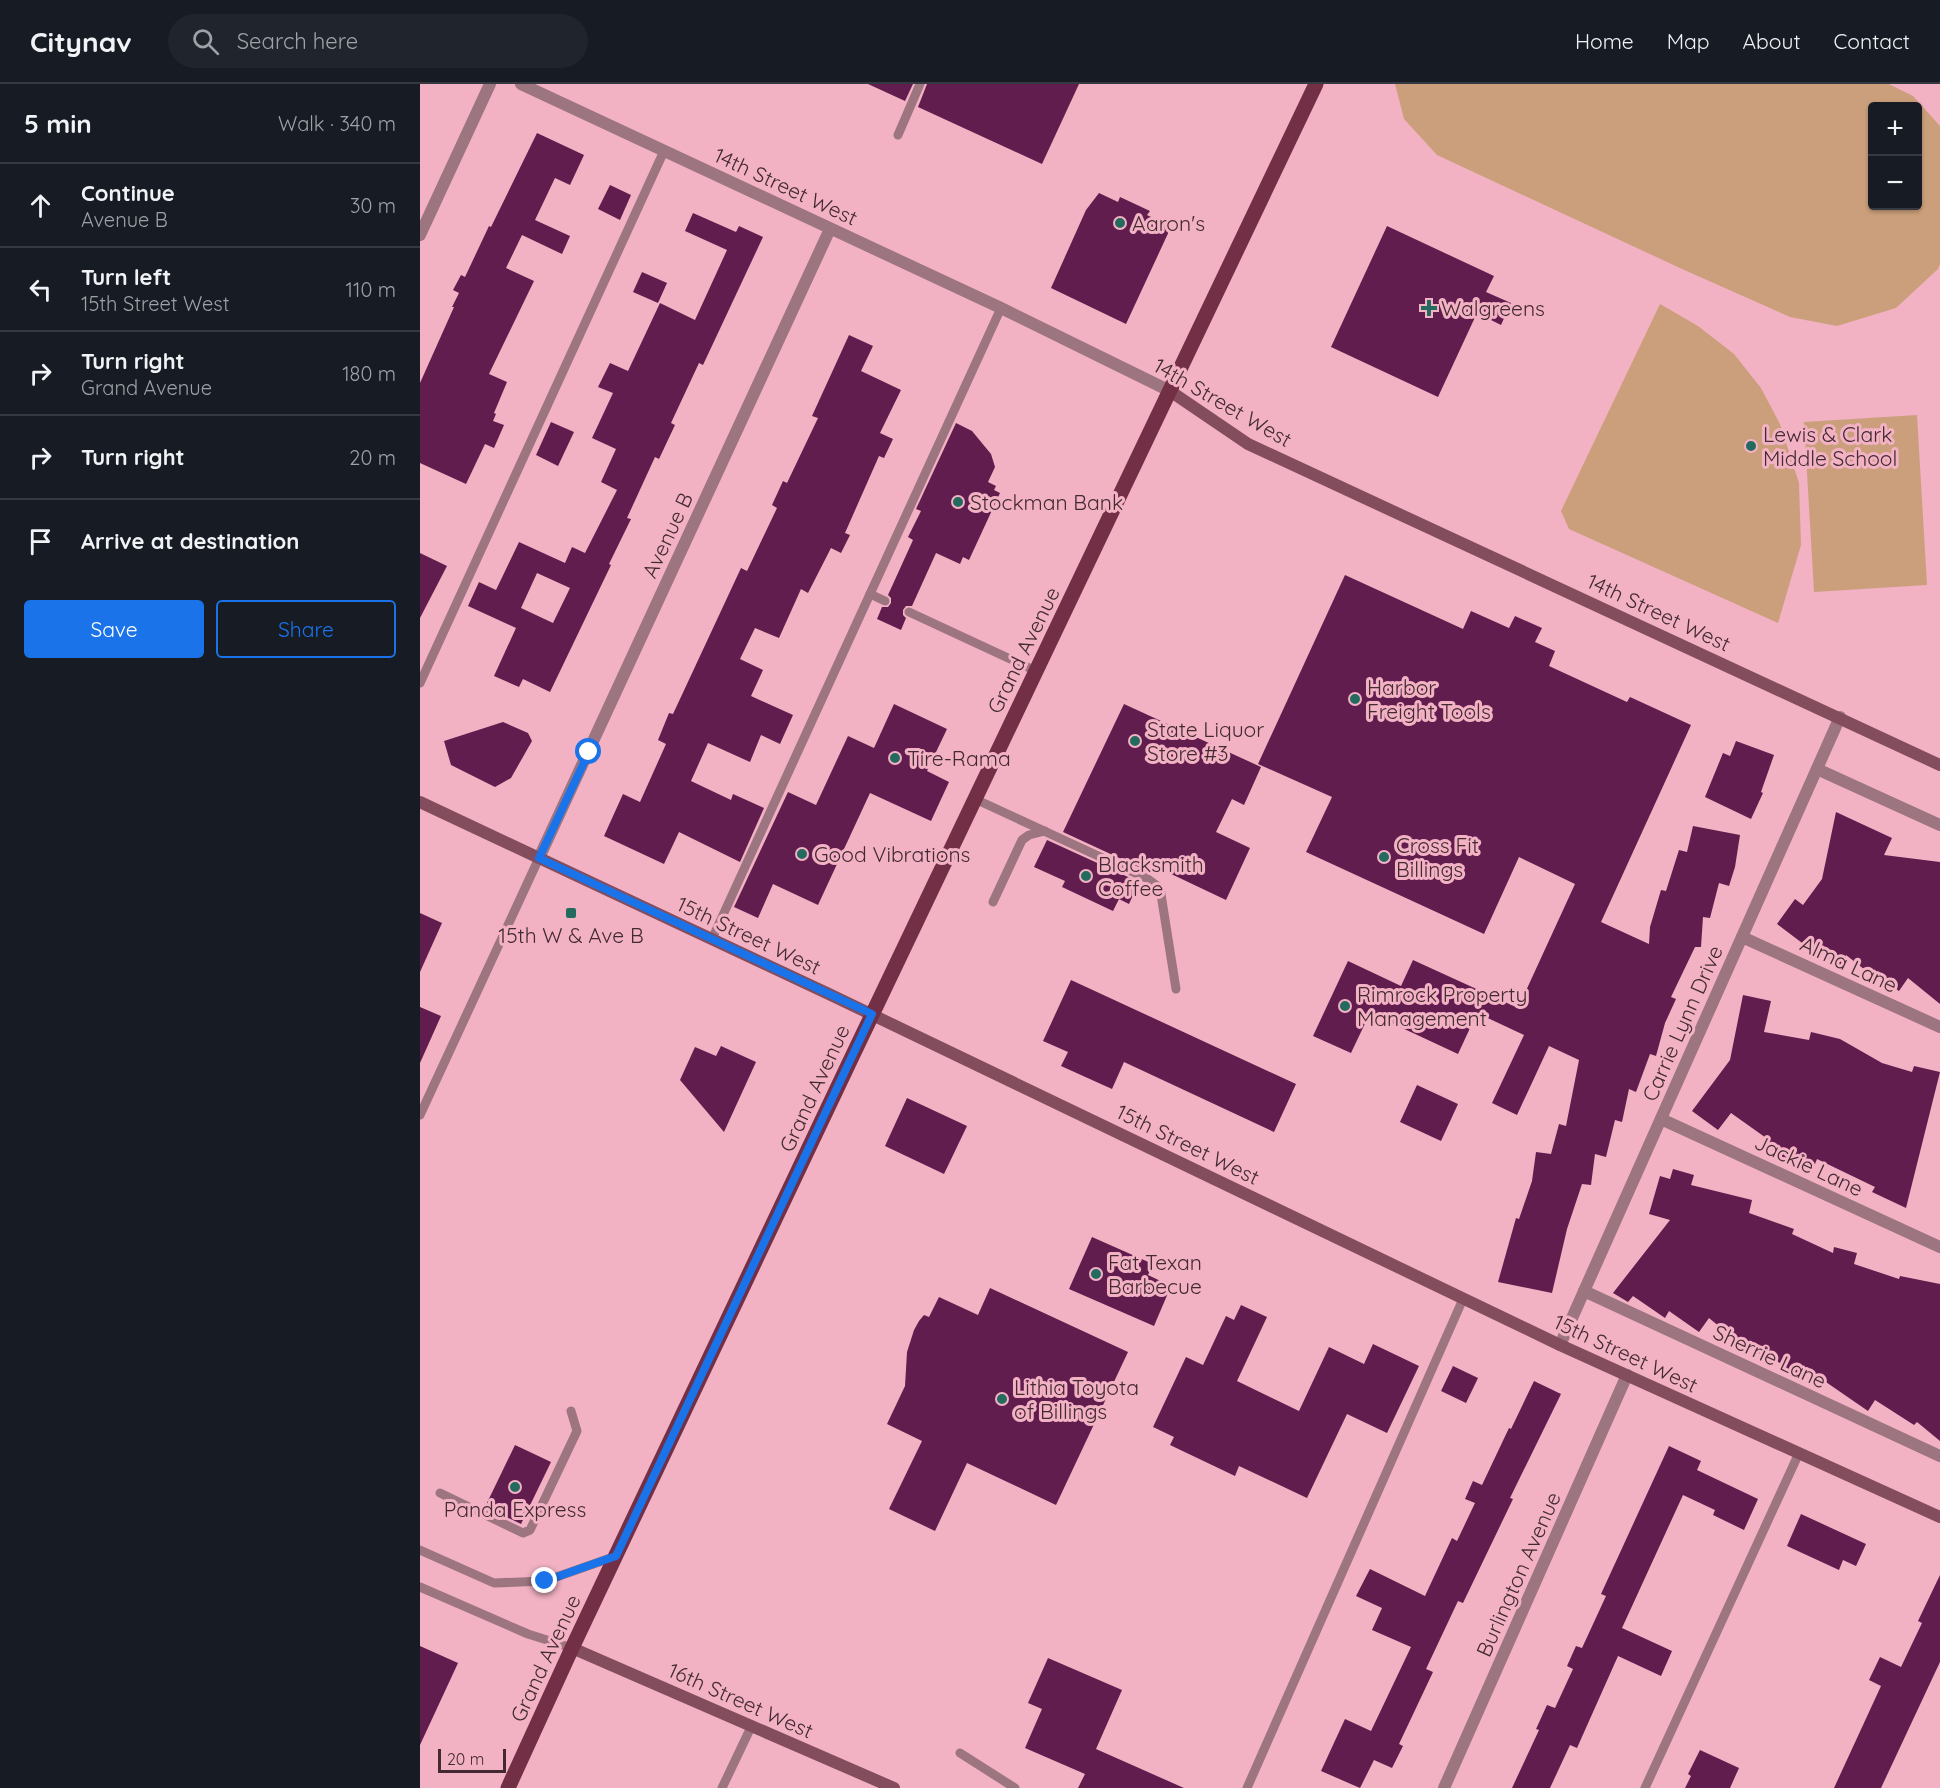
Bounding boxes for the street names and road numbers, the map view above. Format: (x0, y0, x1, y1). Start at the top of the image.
street label: 14th Street West (710, 141, 862, 231)
street label: 14th Street West (1149, 352, 1297, 452)
street label: Avenue B (636, 488, 698, 582)
street label: 14th Street West (1583, 567, 1735, 657)
street label: Grand Avenue (981, 582, 1065, 718)
street label: 15th Street West (673, 890, 825, 980)
street label: Alma Lane (1796, 930, 1902, 998)
street label: Carrie Lynn Drive (1636, 941, 1728, 1105)
street label: Grand Avenue (773, 1020, 855, 1156)
street label: 15th Street West (1112, 1098, 1264, 1190)
street label: Jackie Lane (1751, 1129, 1867, 1201)
street label: 15th Street West (1550, 1308, 1702, 1398)
street label: Sherrie Lane (1709, 1318, 1831, 1394)
street label: Burlington Avenue (1470, 1488, 1566, 1660)
street label: Grand Avenue (504, 1590, 586, 1726)
street label: 16th Street West (665, 1656, 817, 1744)

